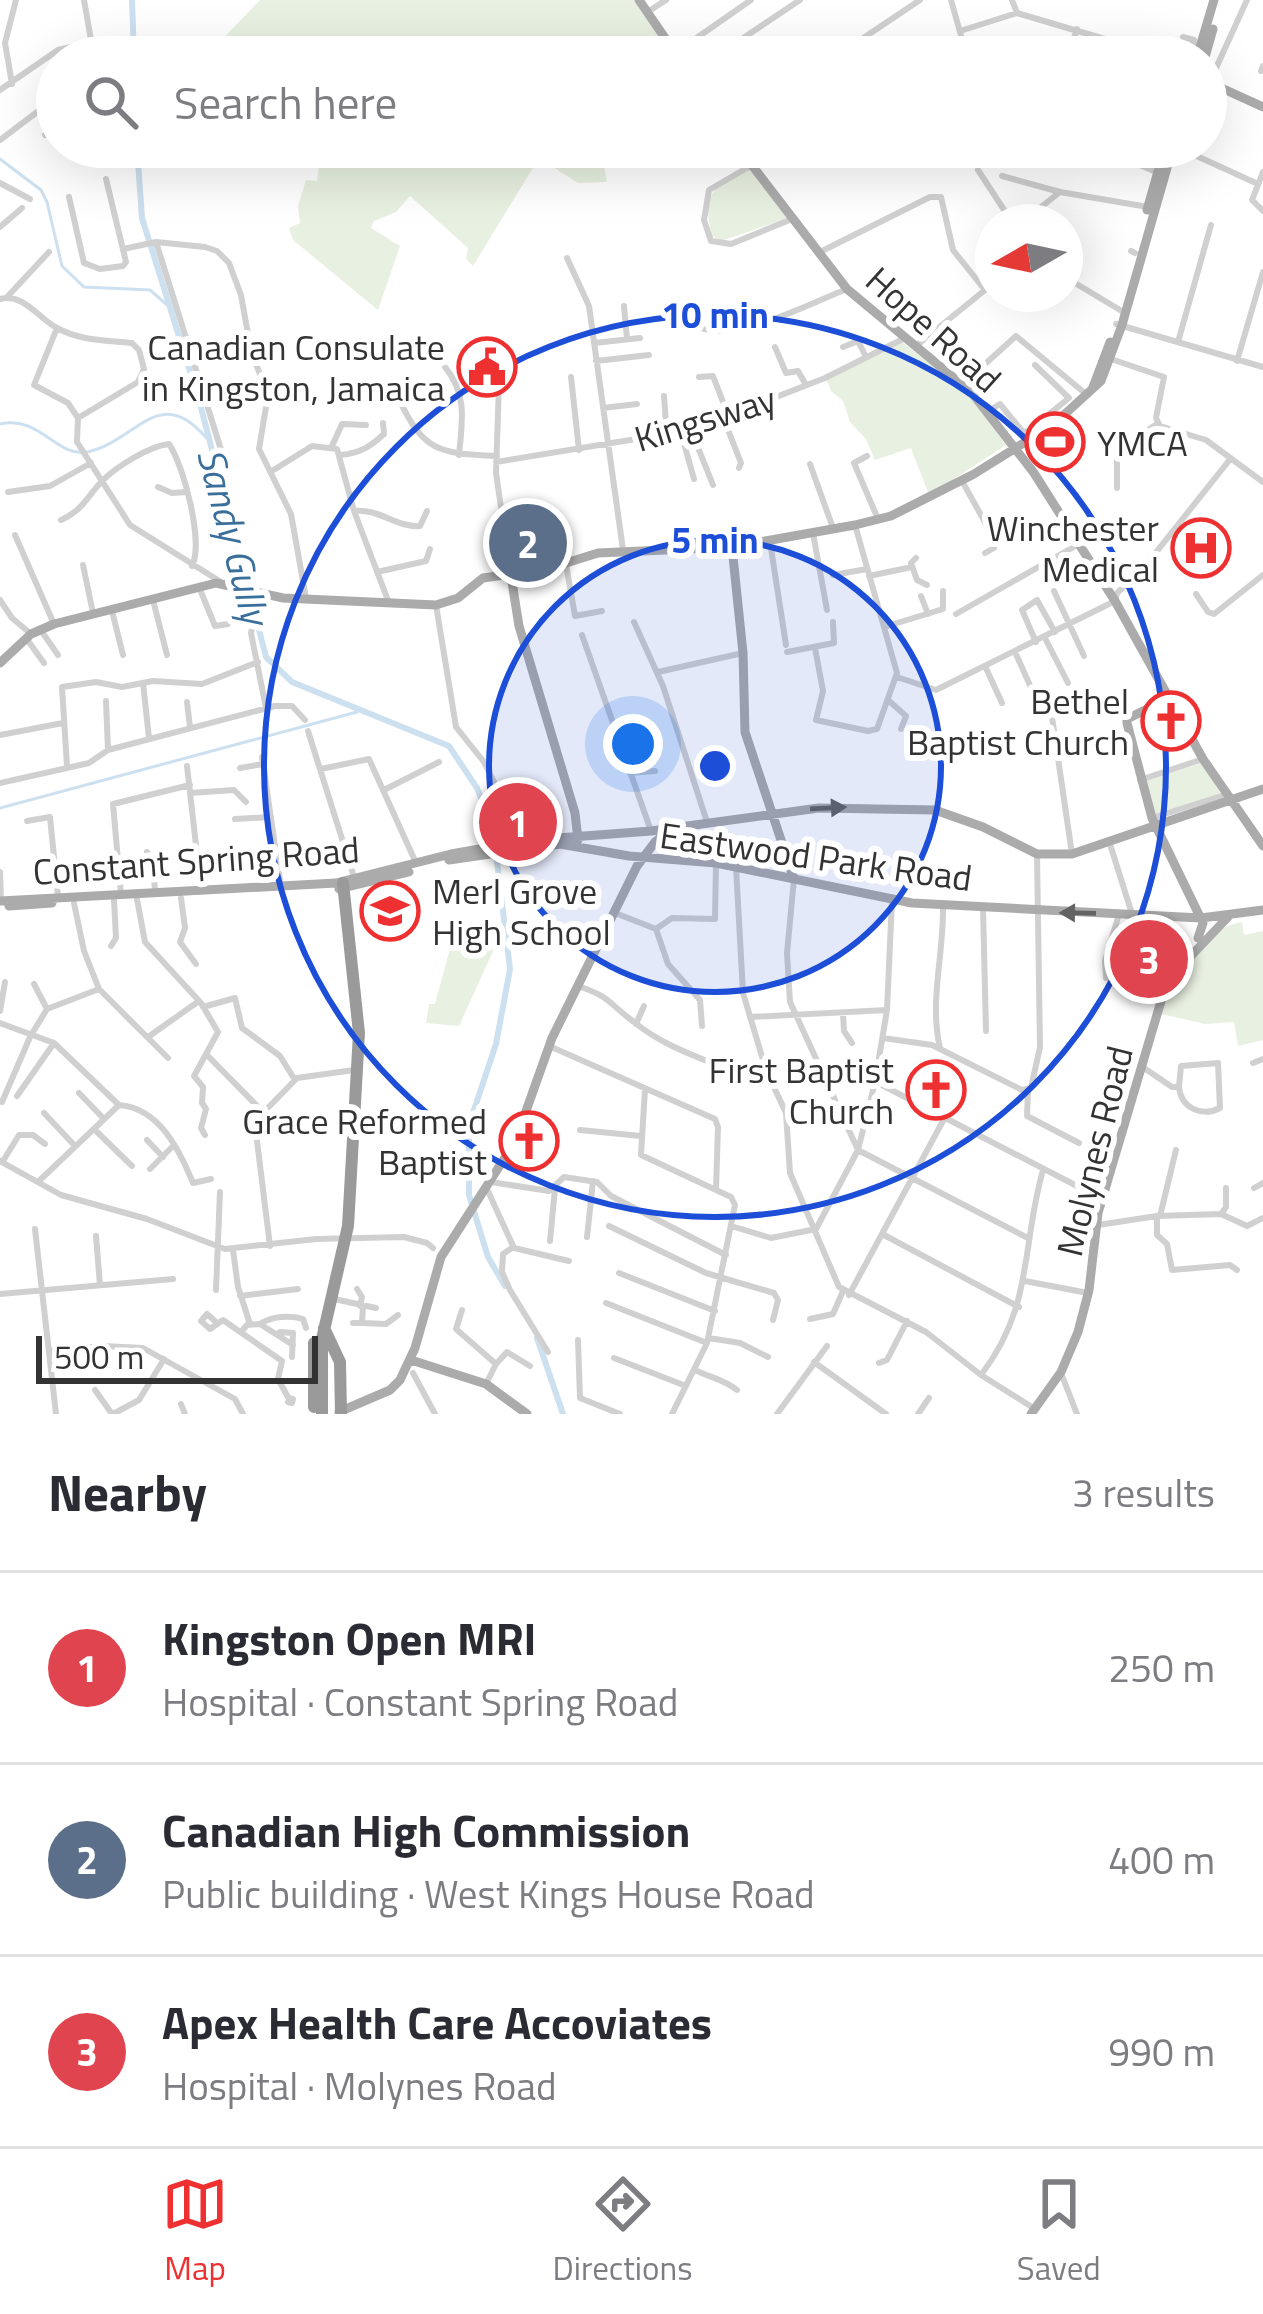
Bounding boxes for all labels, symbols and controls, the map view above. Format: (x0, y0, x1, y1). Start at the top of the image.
search box (36, 36, 1227, 168)
text: Search here (174, 68, 397, 136)
icon: search (78, 69, 144, 135)
north arrow (975, 204, 1083, 312)
street label: Hope Road (854, 253, 1014, 405)
text: 10 min (661, 287, 769, 342)
place label: Canadian Consulate in Kingston, Jamaica (142, 319, 445, 415)
public building icon: Canadian Consulate in Kingston, Jamaica (456, 336, 518, 398)
street label: Kingsway (627, 370, 783, 466)
sports icon: YMCA (1024, 411, 1086, 473)
place label: YMCA (1097, 415, 1188, 470)
water label: Sandy Gully (182, 441, 287, 635)
pin: 2 (489, 498, 567, 588)
place label: Winchester Medical (987, 500, 1159, 596)
text: 5 min (671, 512, 759, 567)
hospital icon: Winchester Medical (1170, 517, 1232, 579)
place label: Bethel Baptist Church (907, 673, 1129, 769)
church icon: Bethel Baptist Church (1140, 690, 1202, 752)
your location (603, 714, 663, 774)
centre of rings (694, 745, 736, 787)
pin: 1 (479, 777, 557, 867)
one-way arrow (810, 798, 848, 817)
street label: Eastwood Park Road (657, 807, 975, 905)
street label: Constant Spring Road (31, 821, 361, 899)
place label: Merl Grove High School (432, 863, 611, 959)
school or university icon: Merl Grove High School (359, 880, 421, 942)
one-way arrow (1058, 903, 1096, 923)
pin: 3 (1110, 914, 1188, 1004)
street label: Molynes Road (1041, 1040, 1147, 1262)
place label: First Baptist Church (708, 1042, 894, 1138)
church icon: First Baptist Church (905, 1059, 967, 1121)
place label: Grace Reformed Baptist (242, 1093, 487, 1189)
church icon: Grace Reformed Baptist (498, 1110, 560, 1172)
scale bar (36, 1330, 318, 1383)
text: 500 m (54, 1332, 144, 1382)
text: Nearby (48, 1453, 207, 1531)
text: 3 results (1072, 1463, 1215, 1522)
text: Kingston Open MRI (162, 1604, 537, 1672)
text: 1 (76, 1638, 98, 1697)
text: 250 m (1108, 1638, 1215, 1697)
text: Hospital · Constant Spring Road (162, 1672, 678, 1731)
text: Canadian High Commission (162, 1796, 690, 1864)
text: 2 (76, 1830, 98, 1889)
text: 400 m (1108, 1830, 1215, 1889)
text: Public building · West Kings House Road (162, 1864, 815, 1923)
text: Apex Health Care Accoviates (162, 1988, 712, 2056)
text: 3 (76, 2022, 98, 2081)
text: 990 m (1108, 2022, 1215, 2081)
text: Hospital · Molynes Road (162, 2056, 557, 2115)
tab: Map (162, 2171, 228, 2293)
tab: Directions (553, 2171, 692, 2293)
tab: Saved (1017, 2171, 1101, 2293)

